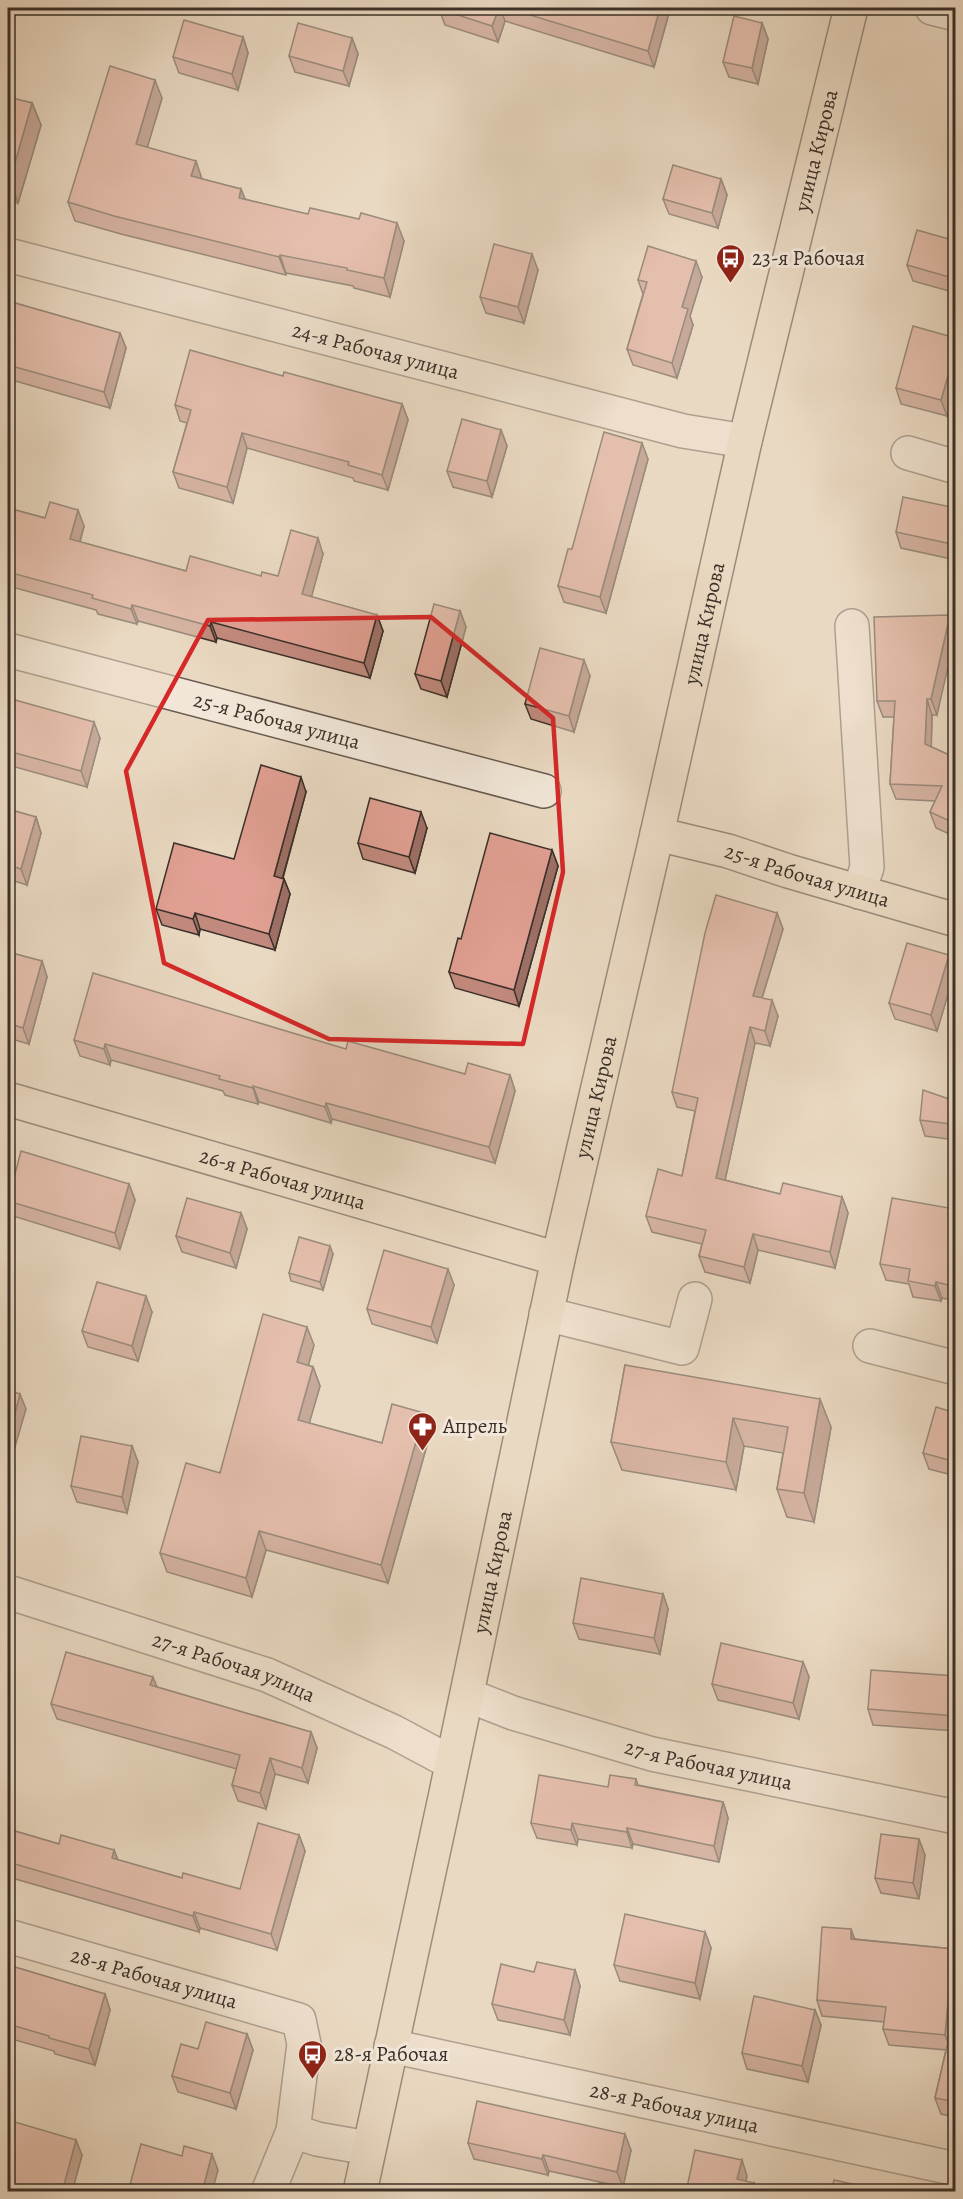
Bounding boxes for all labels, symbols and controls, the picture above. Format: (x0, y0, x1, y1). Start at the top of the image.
street label: улица Кирова (787, 86, 845, 215)
bus stop icon: 23-я Рабочая (715, 242, 747, 284)
place label: 23-я Рабочая (752, 244, 865, 272)
street label: 24-я Рабочая улица (289, 316, 463, 386)
street label: улица Кирова (677, 559, 732, 688)
street label: 25-я Рабочая улица (191, 685, 363, 756)
street label: 25-я Рабочая улица (721, 837, 893, 914)
street label: улица Кирова (568, 1033, 624, 1162)
street label: 26-я Рабочая улица (196, 1141, 369, 1216)
pharmacy icon: Апрель (406, 1410, 438, 1452)
place label: Апрель (442, 1412, 507, 1440)
street label: улица Кирова (466, 1508, 519, 1637)
street label: 27-я Рабочая улица (149, 1625, 320, 1709)
street label: 27-я Рабочая улица (621, 1733, 795, 1797)
street label: 28-я Рабочая улица (67, 1941, 241, 2016)
bus stop icon: 28-я Рабочая (297, 2038, 329, 2080)
place label: 28-я Рабочая (334, 2040, 448, 2068)
street label: 28-я Рабочая улица (587, 2076, 762, 2140)

